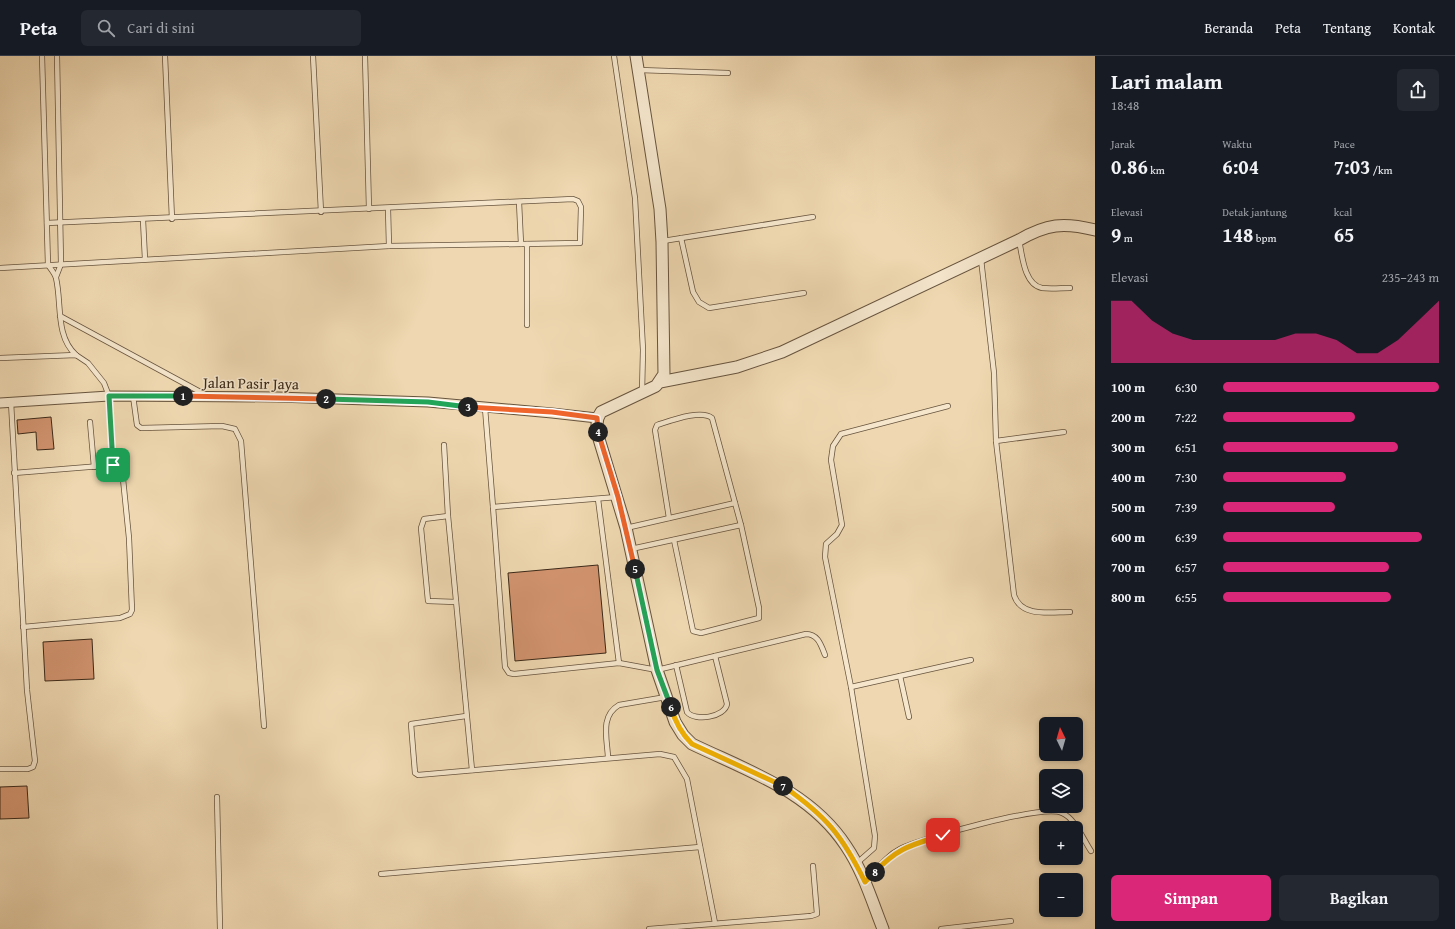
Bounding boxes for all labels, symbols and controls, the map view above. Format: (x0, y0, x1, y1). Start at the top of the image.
search box (81, 10, 361, 46)
text: Peta (20, 14, 57, 42)
icon: search (95, 17, 117, 39)
text: Cari di sini (127, 17, 195, 38)
text: Beranda (1205, 18, 1253, 38)
text: Peta (1275, 18, 1301, 38)
text: Tentang (1323, 18, 1371, 38)
text: Kontak (1393, 18, 1435, 38)
text: Lari malam (1111, 65, 1223, 97)
button: share (1397, 69, 1439, 111)
text: 18:48 (1111, 96, 1139, 115)
text: Jarak (1111, 136, 1135, 152)
text: Waktu (1222, 136, 1252, 152)
text: Pace (1334, 136, 1355, 152)
text: 0.86 (1111, 152, 1148, 181)
text: 6:04 (1222, 152, 1259, 181)
text: 7:03 (1334, 152, 1370, 181)
text: km (1148, 162, 1165, 178)
text: /km (1370, 162, 1393, 178)
text: Elevasi (1111, 204, 1143, 220)
text: Detak jantung (1222, 204, 1287, 220)
text: kcal (1334, 204, 1352, 220)
text: 9 (1111, 220, 1121, 249)
text: 148 (1222, 220, 1253, 249)
text: 65 (1334, 220, 1354, 249)
text: m (1121, 230, 1133, 246)
text: bpm (1253, 230, 1276, 246)
text: Elevasi (1111, 268, 1149, 287)
text: 235–243 m (1382, 268, 1439, 287)
street label: Jalan Pasir Jaya (201, 372, 299, 394)
text: 100 m (1111, 378, 1145, 397)
text: 6:30 (1175, 378, 1197, 397)
pin: 1 (173, 386, 193, 406)
text: 1 (180, 388, 186, 404)
pin: 2 (316, 389, 336, 409)
text: 2 (323, 391, 329, 407)
pin: 3 (458, 397, 478, 417)
text: 3 (465, 399, 471, 415)
text: 200 m (1111, 408, 1145, 427)
text: 7:22 (1175, 408, 1197, 427)
pin: 4 (588, 422, 608, 442)
text: 4 (595, 424, 601, 440)
text: 300 m (1111, 438, 1145, 457)
text: 6:51 (1175, 438, 1197, 457)
pin (96, 448, 130, 482)
icon: arrive (102, 454, 124, 476)
text: 400 m (1111, 468, 1145, 487)
text: 7:30 (1175, 468, 1197, 487)
text: 500 m (1111, 498, 1145, 517)
text: 7:39 (1175, 498, 1197, 517)
text: 600 m (1111, 528, 1145, 547)
text: 6:39 (1175, 528, 1197, 547)
text: 700 m (1111, 558, 1145, 577)
text: 6:57 (1175, 558, 1197, 577)
pin: 5 (625, 559, 645, 579)
text: 5 (632, 561, 638, 577)
text: 800 m (1111, 588, 1145, 607)
text: 6:55 (1175, 588, 1197, 607)
pin: 6 (661, 697, 681, 717)
text: 6 (668, 699, 674, 715)
north arrow (1039, 717, 1083, 761)
map controls (1039, 717, 1083, 917)
button: layers (1039, 769, 1083, 813)
pin: 7 (773, 776, 793, 796)
text: 7 (780, 778, 786, 794)
pin (926, 818, 960, 852)
button: + (1039, 821, 1083, 865)
icon: check (932, 824, 954, 846)
pin: 8 (865, 862, 885, 882)
text: 8 (872, 864, 878, 880)
button: − (1039, 873, 1083, 917)
button: Simpan (1111, 875, 1271, 921)
button: Bagikan (1279, 875, 1439, 921)

